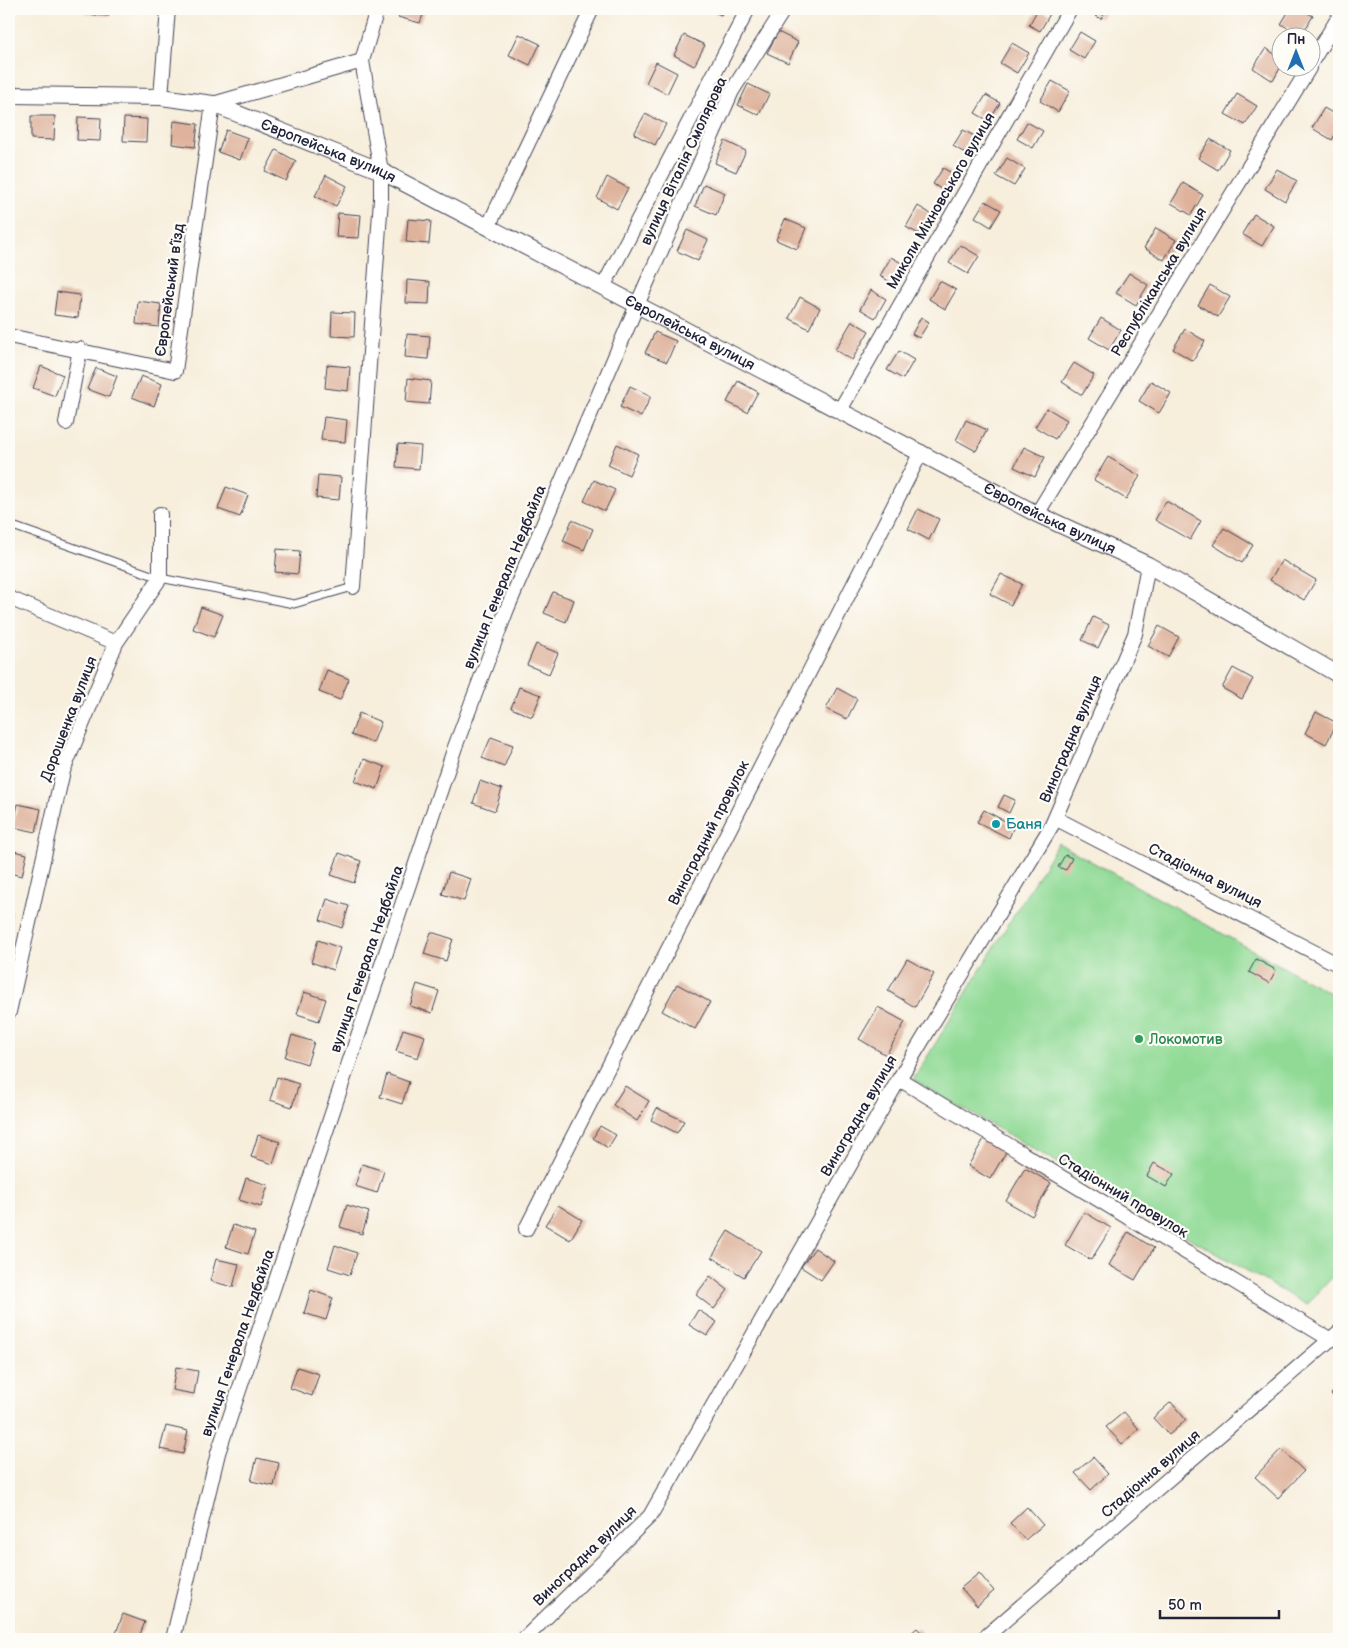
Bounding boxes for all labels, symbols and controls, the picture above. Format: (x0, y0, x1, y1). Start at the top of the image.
north arrow (1270, 28, 1320, 78)
text: Пн (1287, 31, 1305, 48)
street label: вулиця Віталія Смолярова (637, 74, 731, 248)
street label: Миколи Міхновського вулиця (883, 109, 999, 293)
street label: Європейська вулиця (258, 115, 399, 187)
street label: Республіканська вулиця (1107, 204, 1211, 360)
street label: Європейський в’їзд (151, 222, 189, 358)
street label: Європейська вулиця (622, 291, 758, 374)
street label: Європейська вулиця (980, 478, 1119, 558)
street label: вулиця Генерала Недбайла (459, 482, 551, 672)
street label: Дорошенка вулиця (36, 654, 102, 784)
street label: Виноградна вулиця (1036, 672, 1106, 806)
street label: Виноградний провулок (664, 757, 754, 909)
place label: Баня (1006, 815, 1042, 834)
marker: Баня (990, 818, 1002, 830)
street label: Стадіонна вулиця (1145, 839, 1265, 913)
street label: вулиця Генерала Недбайла (326, 863, 408, 1055)
place label: Локомотив (1148, 1030, 1223, 1049)
marker: Локомотив (1133, 1033, 1145, 1045)
street label: Виноградна вулиця (817, 1052, 901, 1180)
street label: Стадіонний провулок (1055, 1150, 1191, 1242)
street label: вулиця Генерала Недбайла (197, 1247, 279, 1439)
street label: Стадіонна вулиця (1098, 1426, 1204, 1522)
street label: Виноградна вулиця (529, 1502, 641, 1610)
scale bar (1160, 1588, 1279, 1620)
text: 50 m (1168, 1596, 1202, 1615)

